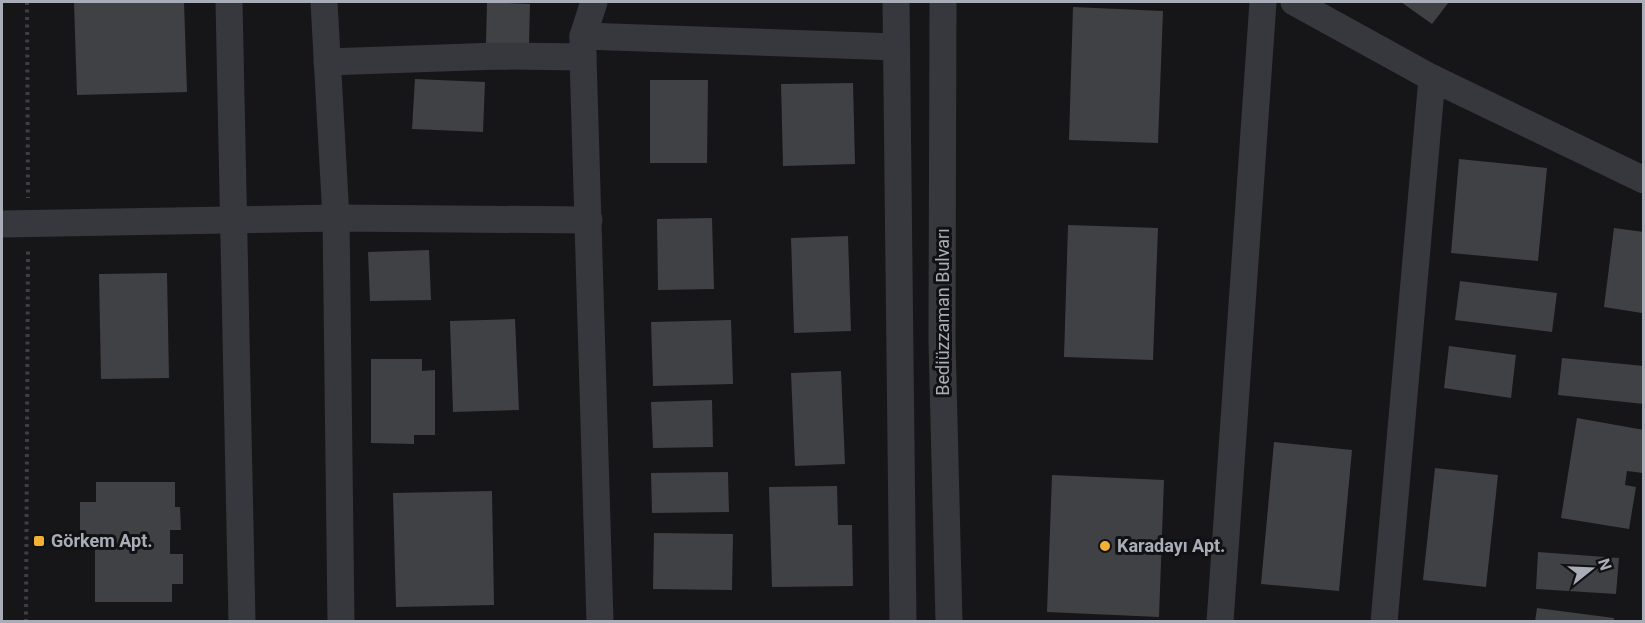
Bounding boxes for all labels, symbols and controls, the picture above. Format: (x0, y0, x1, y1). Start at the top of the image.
street label: Bediüzzaman Bulvarı (932, 228, 953, 396)
place label: Görkem Apt. (51, 530, 153, 551)
marker: Görkem Apt. (32, 534, 46, 548)
place label: Karadayı Apt. (1117, 535, 1225, 556)
marker: Karadayı Apt. (1098, 539, 1112, 553)
north arrow (1561, 539, 1621, 599)
text: N (1594, 556, 1616, 573)

